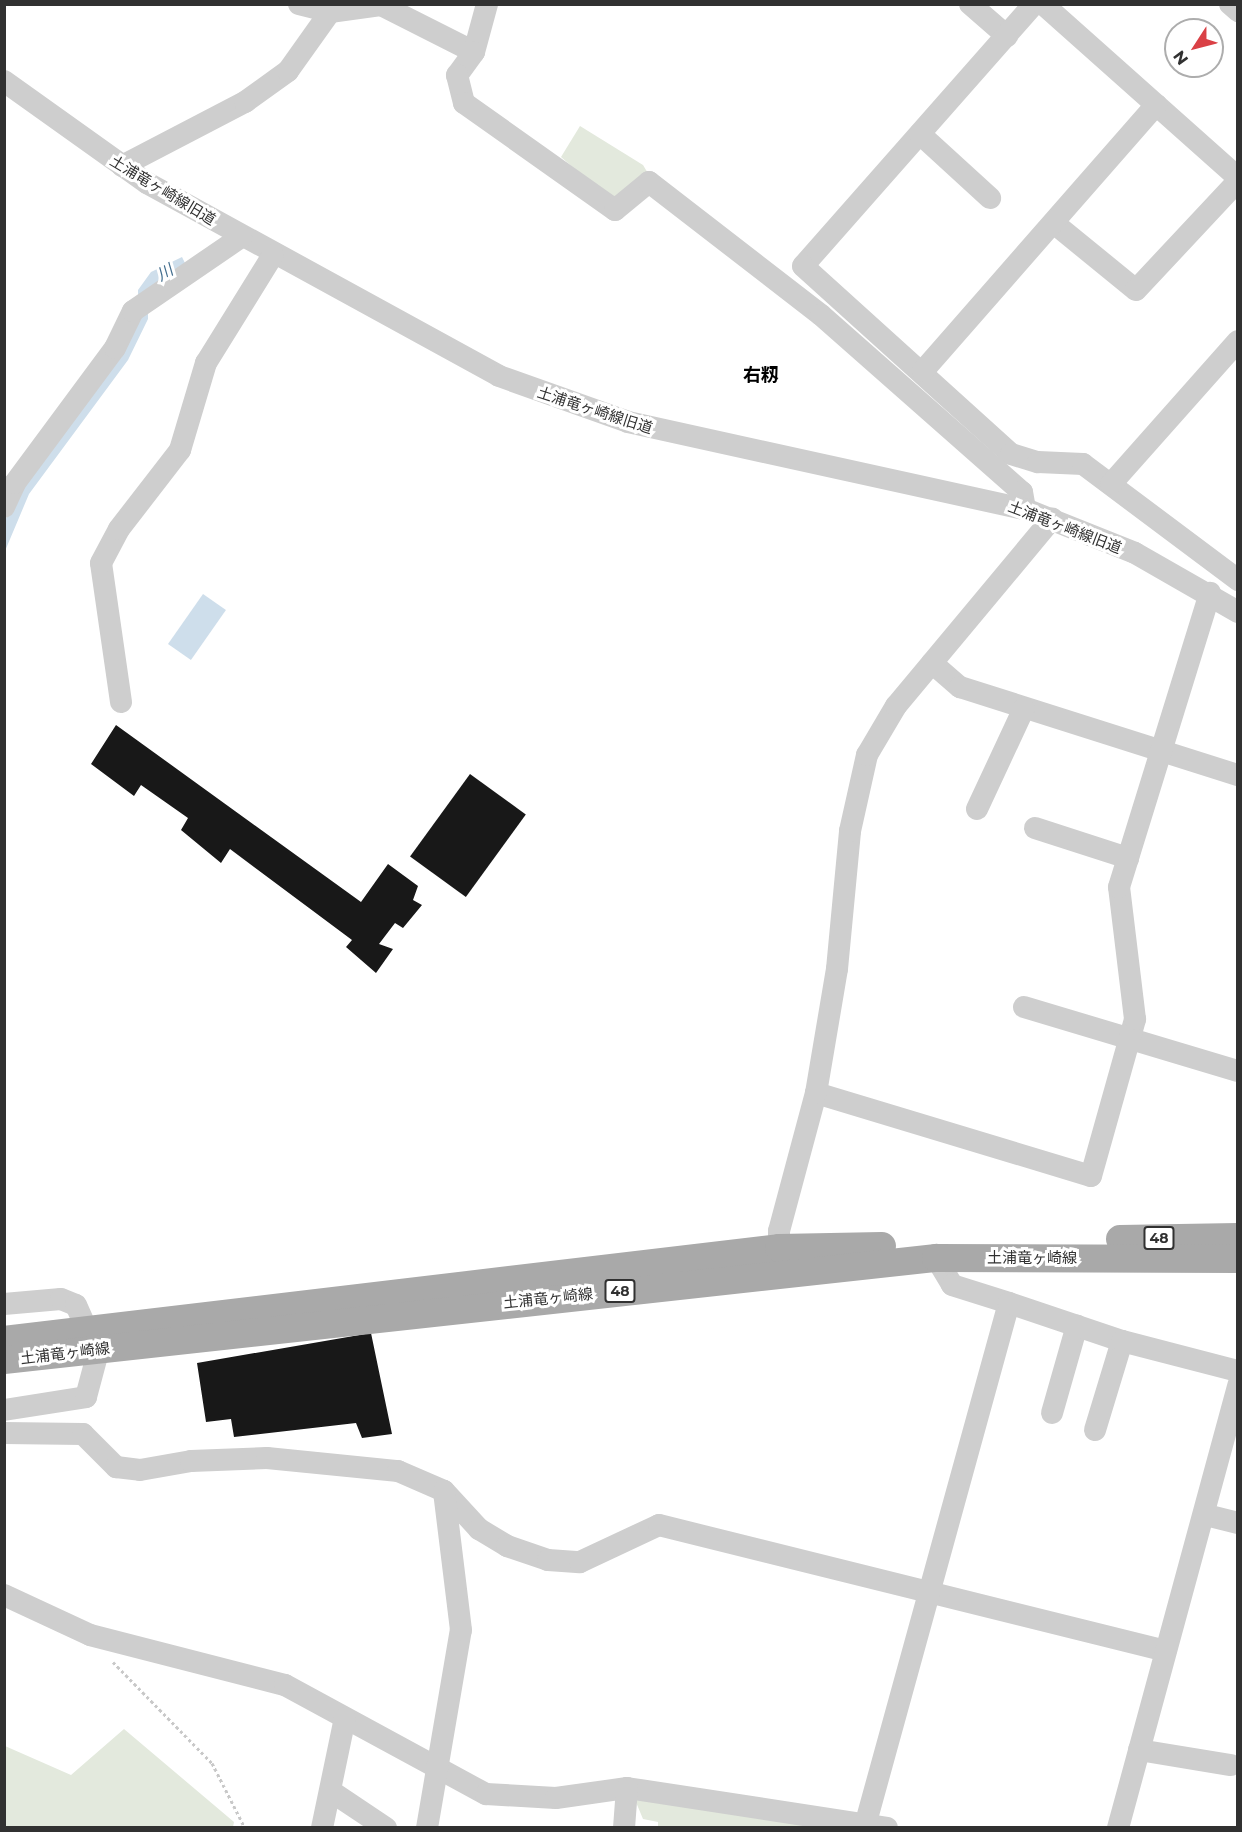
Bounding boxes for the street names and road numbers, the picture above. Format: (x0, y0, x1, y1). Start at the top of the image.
street label: 土浦竜ヶ崎線旧道 (107, 151, 219, 229)
street label: 土浦竜ヶ崎線旧道 (535, 383, 655, 437)
street label: 土浦竜ヶ崎線旧道 (1006, 497, 1124, 557)
road number: 48 (1142, 1227, 1176, 1249)
street label: 土浦竜ヶ崎線 (987, 1249, 1077, 1267)
road number: 48 (604, 1280, 636, 1302)
street label: 土浦竜ヶ崎線 (502, 1284, 594, 1312)
street label: 土浦竜ヶ崎線 (19, 1339, 111, 1367)

